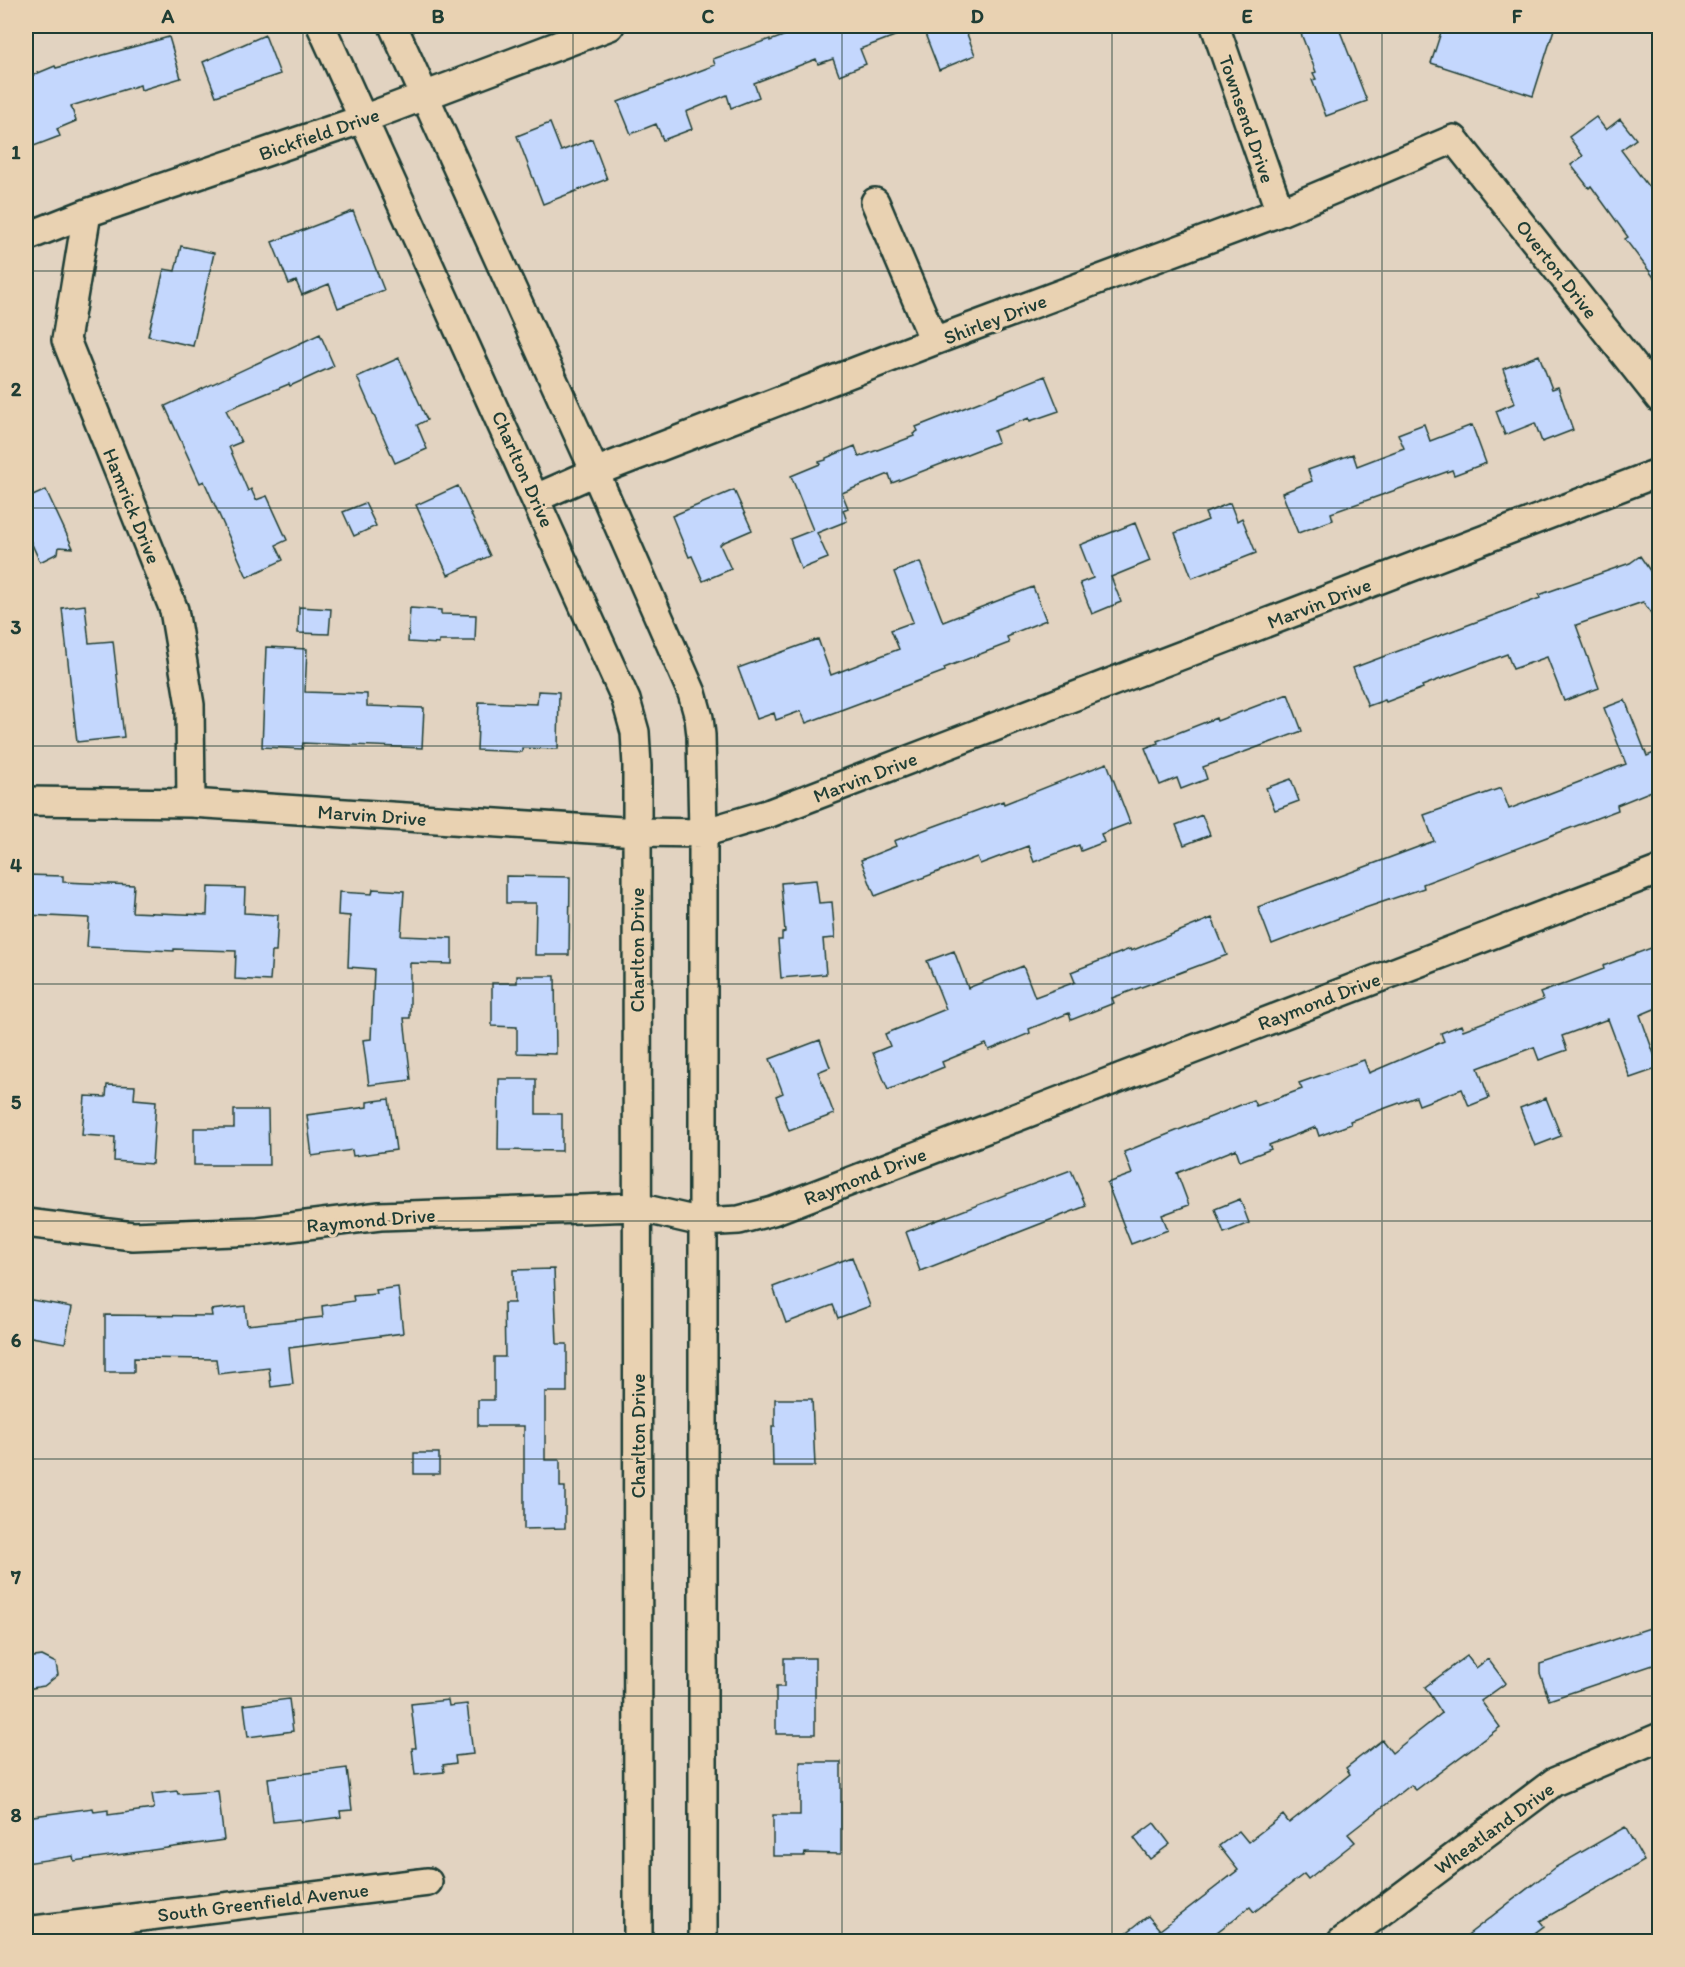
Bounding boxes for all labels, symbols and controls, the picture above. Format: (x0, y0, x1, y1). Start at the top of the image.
text: A (161, 4, 175, 28)
text: B (432, 4, 445, 28)
text: C (702, 4, 715, 28)
text: D (970, 4, 984, 28)
text: E (1241, 4, 1253, 28)
text: F (1512, 4, 1523, 28)
street label: Townsend Drive (1214, 52, 1280, 186)
street label: Bickfield Drive (256, 102, 382, 166)
text: 1 (11, 140, 21, 164)
street label: Overton Drive (1511, 215, 1603, 323)
street label: Shirley Drive (940, 288, 1050, 350)
text: 2 (11, 377, 22, 401)
street label: Charlton Drive (487, 407, 559, 531)
street label: Hamrick Drive (98, 445, 166, 567)
street label: Marvin Drive (1264, 572, 1374, 634)
text: 3 (11, 615, 22, 639)
street label: Marvin Drive (810, 746, 920, 808)
street label: Marvin Drive (317, 799, 427, 831)
text: 4 (10, 853, 22, 877)
street label: Charlton Drive (625, 887, 649, 1013)
street label: Raymond Drive (1254, 967, 1384, 1035)
text: 5 (11, 1090, 22, 1114)
street label: Raymond Drive (800, 1142, 930, 1210)
street label: Raymond Drive (305, 1202, 437, 1238)
text: 6 (11, 1328, 22, 1352)
street label: Charlton Drive (626, 1373, 650, 1499)
text: 7 (10, 1565, 21, 1589)
street label: Wheatland Drive (1429, 1776, 1559, 1880)
text: 8 (11, 1803, 22, 1827)
street label: South Greenfield Avenue (156, 1877, 370, 1927)

